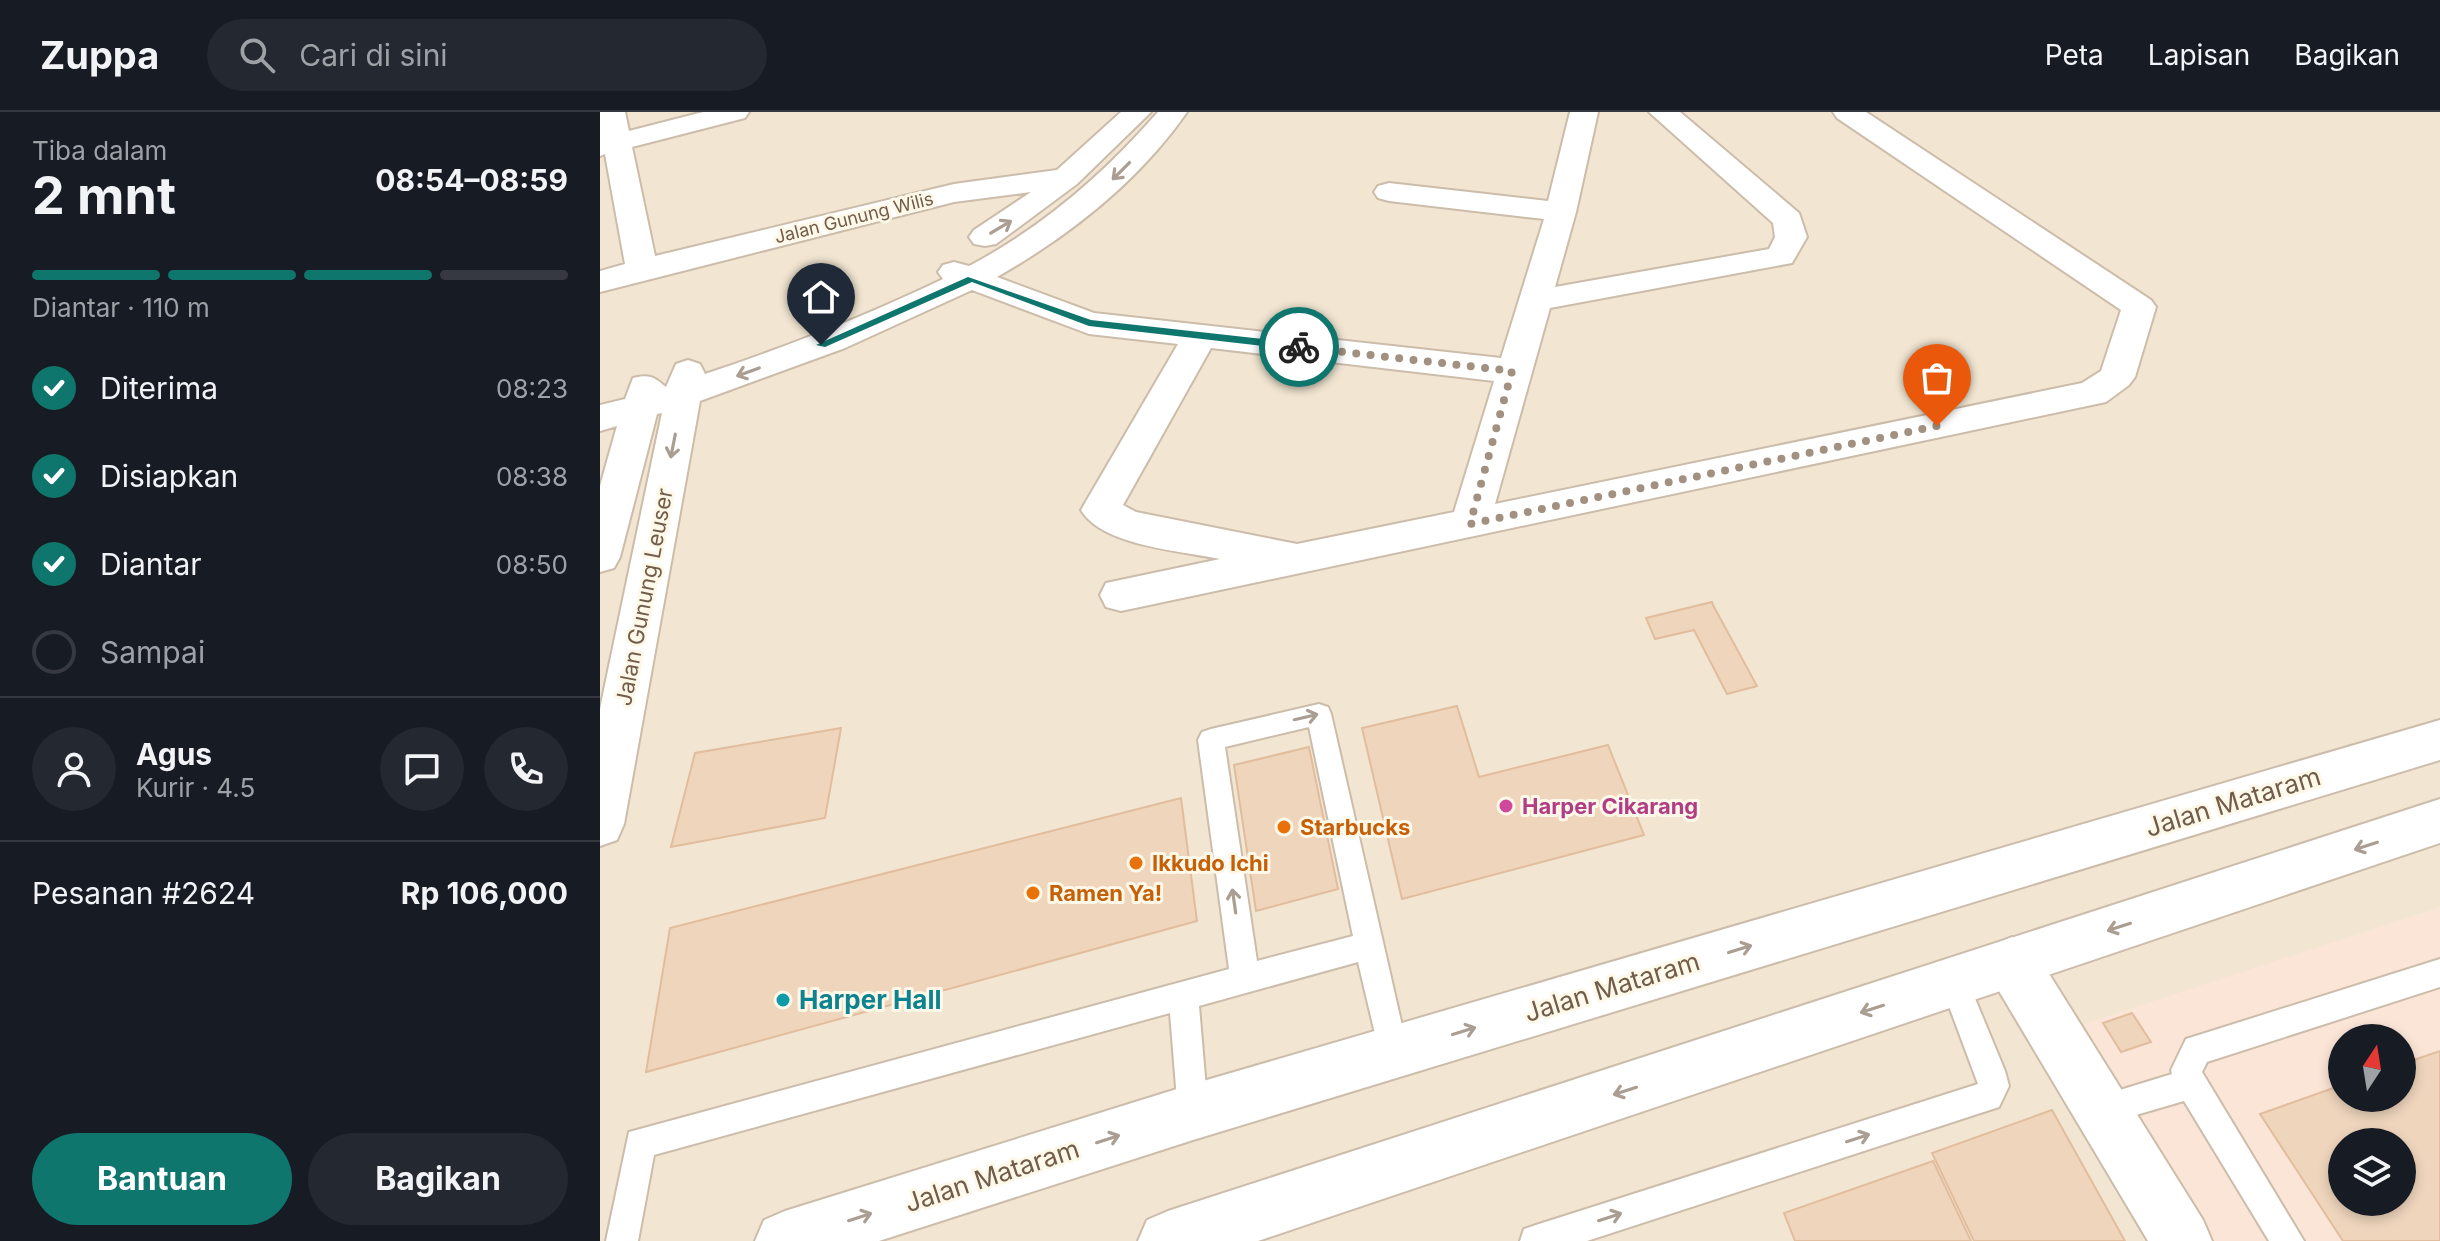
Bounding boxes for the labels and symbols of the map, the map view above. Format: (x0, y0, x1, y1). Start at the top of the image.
one-way arrow (1111, 161, 1131, 180)
street label: Jalan Gunung Wilis (772, 188, 935, 247)
one-way arrow (989, 219, 1012, 235)
pin (787, 263, 855, 345)
courier (1259, 307, 1339, 387)
pin (1903, 344, 1971, 426)
one-way arrow (736, 365, 761, 380)
one-way arrow (665, 433, 680, 458)
street label: Jalan Gunung Leuser (610, 486, 678, 708)
one-way arrow (1292, 709, 1318, 724)
street label: Jalan Mataram (2142, 760, 2324, 843)
place label: Harper Cikarang (1522, 793, 1698, 819)
marker: Harper Cikarang (1497, 797, 1515, 815)
place label: Starbucks (1300, 814, 1410, 840)
marker: Starbucks (1275, 818, 1293, 836)
one-way arrow (2354, 839, 2379, 854)
place label: Ikkudo Ichi (1152, 850, 1269, 876)
marker: Ikkudo Ichi (1127, 854, 1145, 872)
place label: Ramen Ya! (1049, 880, 1162, 906)
marker: Ramen Ya! (1024, 884, 1042, 902)
one-way arrow (1226, 889, 1241, 914)
one-way arrow (2107, 921, 2132, 936)
one-way arrow (1726, 941, 1752, 956)
street label: Jalan Mataram (1521, 945, 1703, 1028)
place label: Harper Hall (799, 984, 942, 1015)
marker: Harper Hall (774, 991, 792, 1009)
one-way arrow (1860, 1003, 1885, 1018)
one-way arrow (1450, 1023, 1476, 1038)
north arrow (2328, 1024, 2416, 1112)
one-way arrow (1613, 1084, 1638, 1099)
one-way arrow (1845, 1130, 1870, 1144)
one-way arrow (1094, 1131, 1120, 1146)
street label: Jalan Mataram (901, 1133, 1083, 1218)
one-way arrow (847, 1209, 872, 1224)
one-way arrow (1598, 1209, 1623, 1224)

